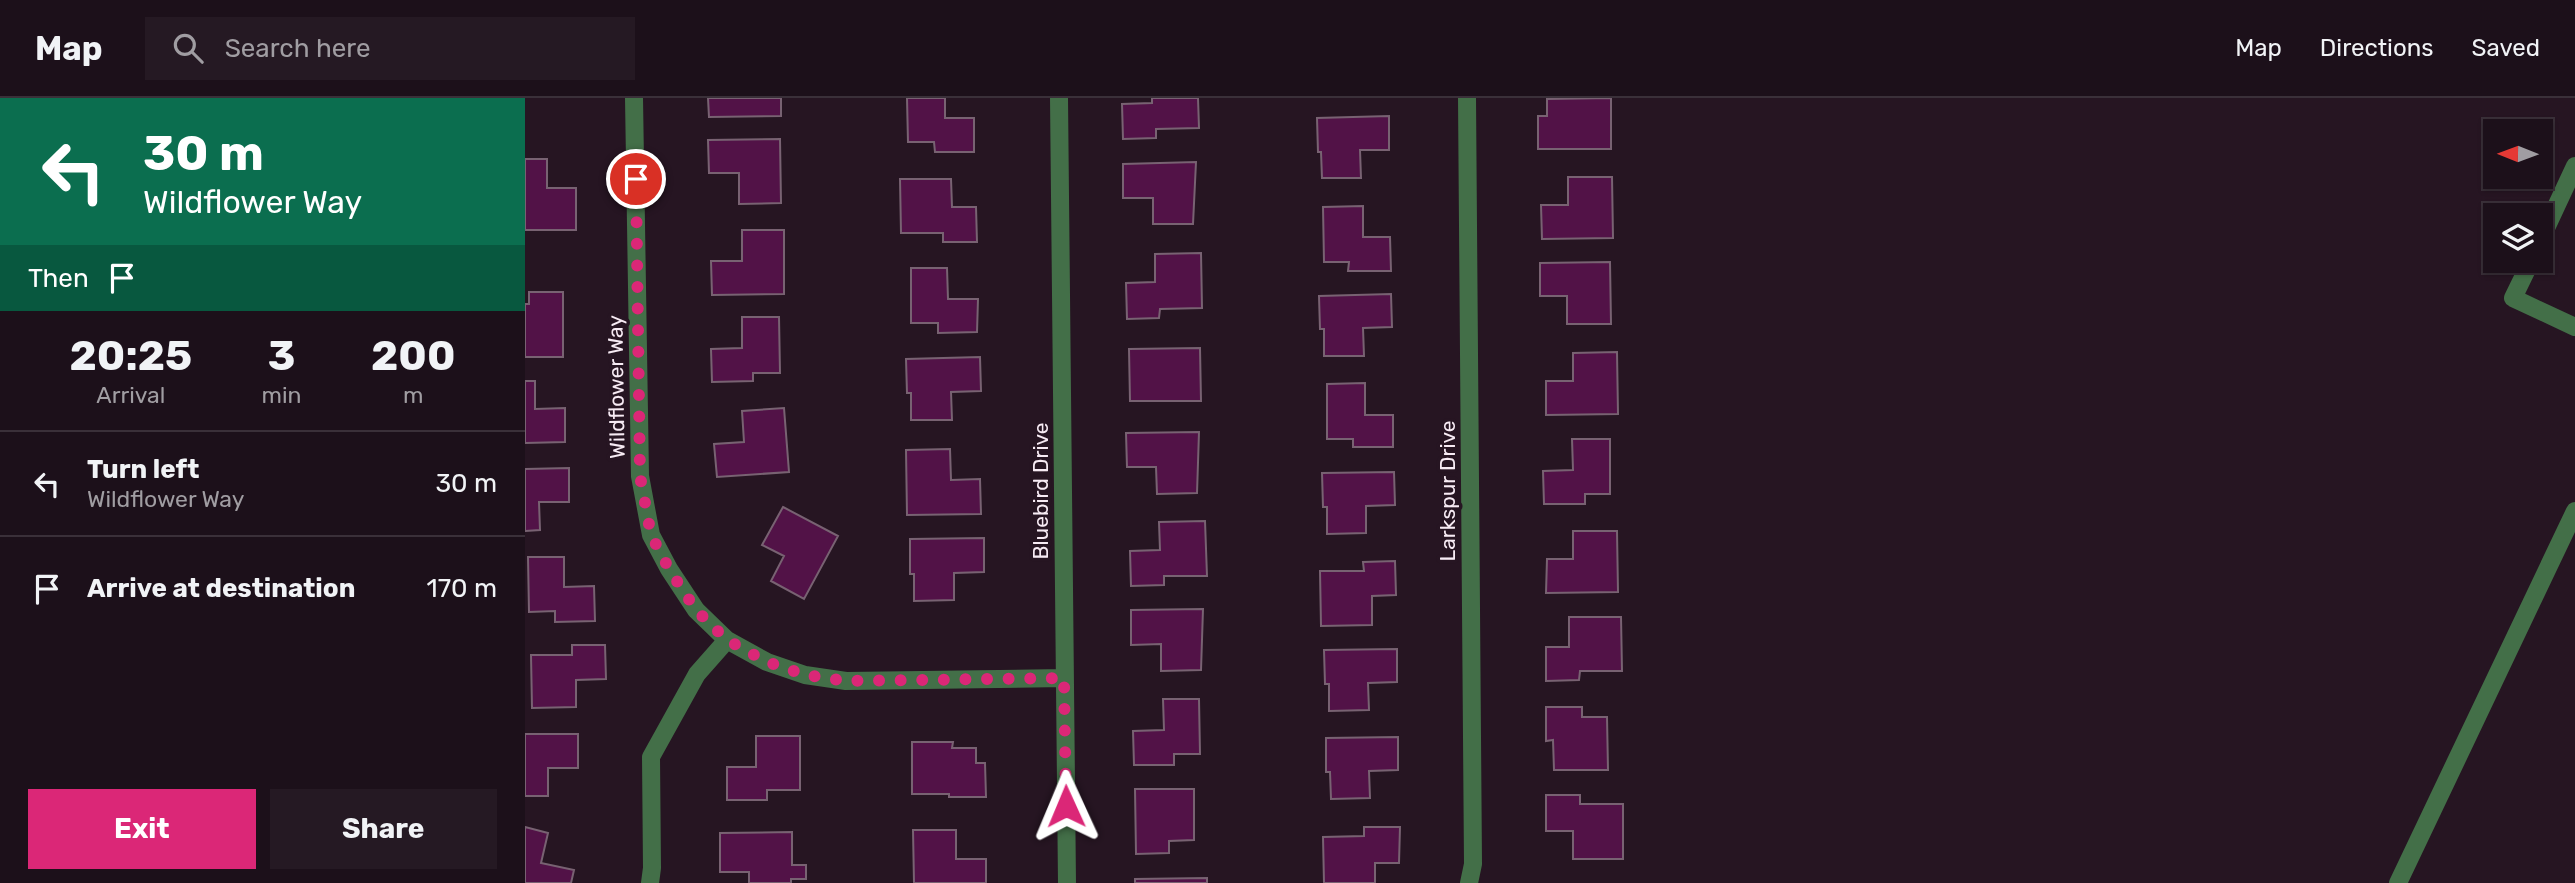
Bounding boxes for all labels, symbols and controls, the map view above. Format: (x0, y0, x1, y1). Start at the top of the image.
search box (145, 17, 635, 80)
text: Map (35, 29, 103, 68)
icon: search (169, 29, 207, 67)
text: Search here (225, 33, 370, 64)
text: Map (2235, 34, 2282, 62)
text: Directions (2320, 34, 2433, 62)
text: Saved (2471, 34, 2540, 62)
north arrow (2483, 119, 2553, 189)
map controls (2483, 119, 2553, 273)
text: 30 m (143, 124, 264, 182)
icon: left (28, 126, 119, 217)
pin (606, 149, 666, 209)
icon: arrive (617, 160, 655, 198)
text: Wildflower Way (143, 183, 362, 221)
button: layers (2483, 203, 2553, 273)
icon: arrive (103, 259, 141, 297)
text: Then (28, 263, 89, 294)
street label: Wildflower Way (602, 314, 630, 459)
text: 20:25 (70, 331, 192, 381)
text: 3 (268, 331, 295, 381)
text: 200 (371, 331, 455, 381)
text: Arrival (96, 381, 165, 409)
text: min (262, 381, 302, 409)
text: m (403, 381, 424, 409)
street label: Larkspur Drive (1435, 420, 1460, 562)
street label: Bluebird Drive (1028, 422, 1053, 560)
text: Turn left (87, 454, 199, 485)
icon: left (28, 465, 66, 503)
text: 30 m (435, 468, 497, 499)
text: Wildflower Way (87, 485, 244, 513)
icon: arrive (28, 570, 66, 608)
text: Arrive at destination (87, 573, 355, 604)
text: 170 m (427, 573, 497, 604)
position arrow (1029, 769, 1103, 843)
button: Exit (28, 789, 256, 869)
button: Share (270, 789, 497, 869)

